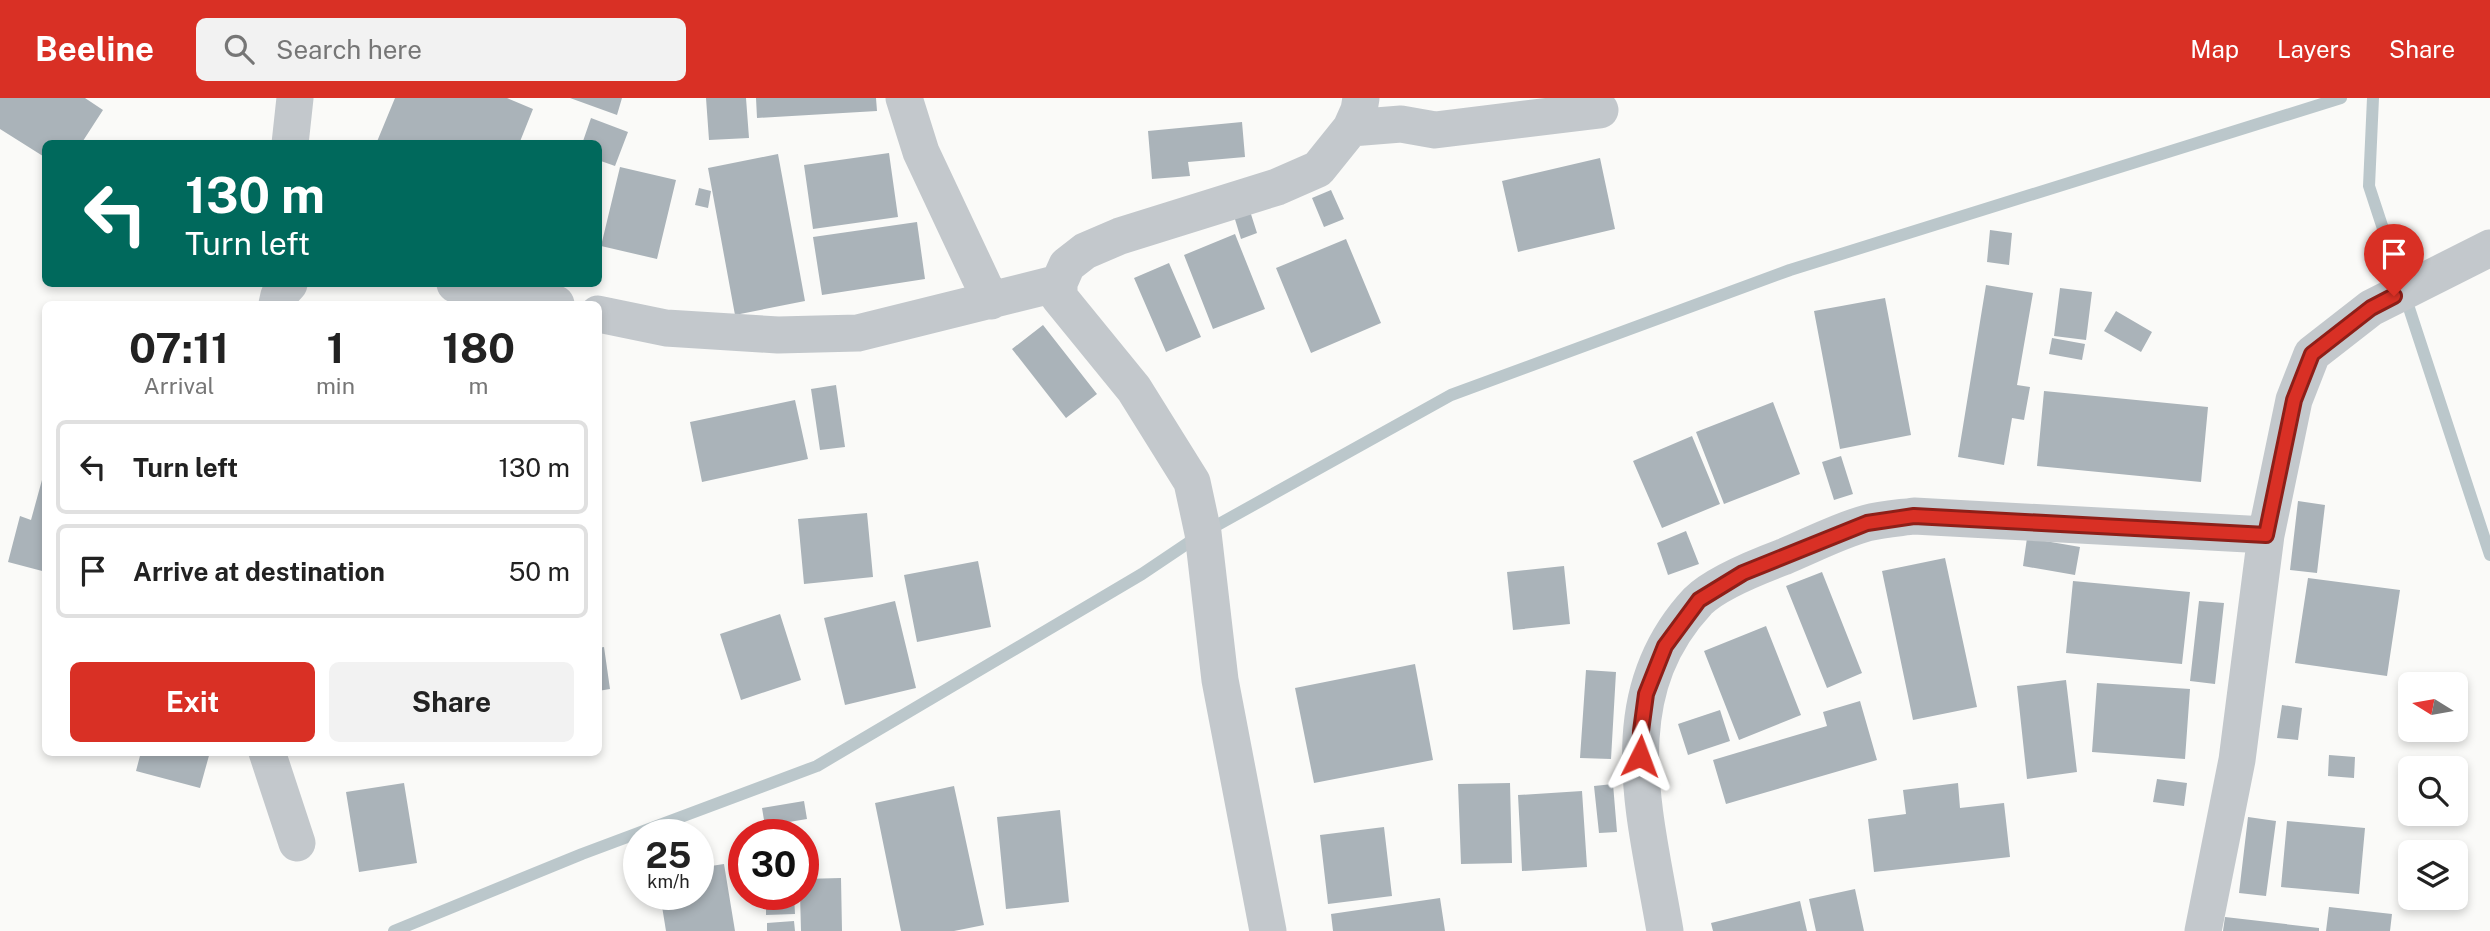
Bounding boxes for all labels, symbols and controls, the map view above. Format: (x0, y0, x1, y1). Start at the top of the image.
search box (196, 18, 686, 81)
text: Beeline (35, 30, 154, 68)
icon: search (220, 30, 258, 68)
text: Search here (276, 34, 422, 65)
text: Map (2190, 35, 2239, 63)
text: Layers (2277, 35, 2351, 63)
text: Share (2389, 35, 2455, 63)
text: 130 m (185, 166, 325, 224)
icon: left (70, 168, 161, 259)
pin (2364, 224, 2424, 296)
text: Turn left (185, 225, 310, 262)
icon: arrive (2375, 235, 2413, 273)
text: 07:11 (129, 323, 229, 372)
text: 1 (326, 323, 344, 372)
text: 180 (442, 323, 515, 372)
text: Arrival (143, 372, 214, 399)
text: min (316, 372, 355, 399)
text: m (469, 372, 488, 399)
icon: left (74, 448, 112, 486)
text: Turn left (133, 452, 238, 483)
text: 130 m (498, 452, 570, 483)
icon: arrive (74, 552, 112, 590)
text: Arrive at destination (133, 556, 385, 587)
text: 50 m (509, 556, 570, 587)
button: Exit (70, 662, 315, 742)
button: Share (329, 662, 574, 742)
north arrow (2398, 672, 2468, 742)
map controls (2398, 672, 2468, 910)
position arrow (1603, 719, 1677, 793)
button: search (2398, 756, 2468, 826)
speed limit sign: 30 (728, 819, 819, 910)
text: 25 (646, 835, 691, 876)
button: layers (2398, 840, 2468, 910)
text: km/h (647, 871, 690, 892)

